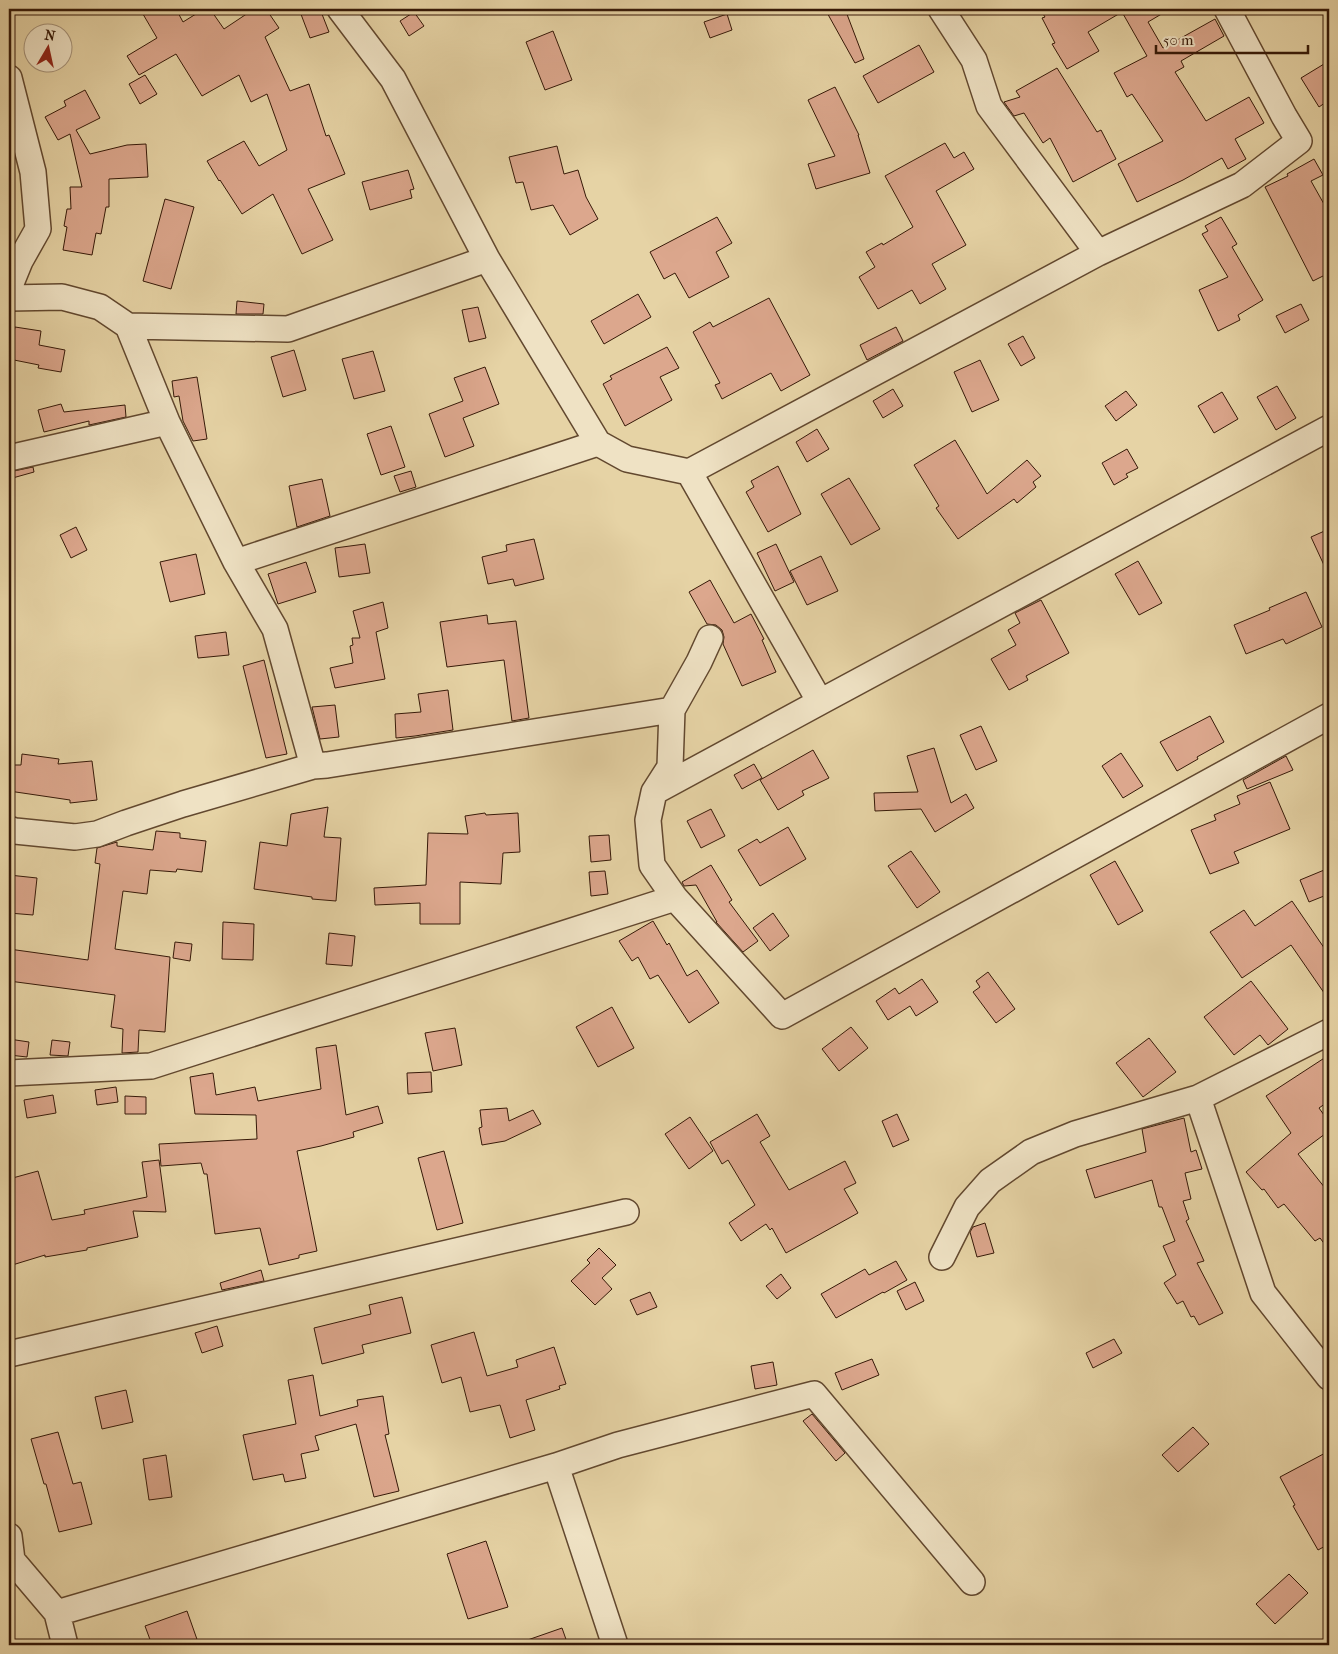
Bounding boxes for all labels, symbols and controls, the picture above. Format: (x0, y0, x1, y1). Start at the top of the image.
north arrow (22, 22, 72, 72)
scale bar (1156, 22, 1308, 54)
text: N (43, 26, 57, 45)
text: 50 m (1163, 31, 1194, 49)

